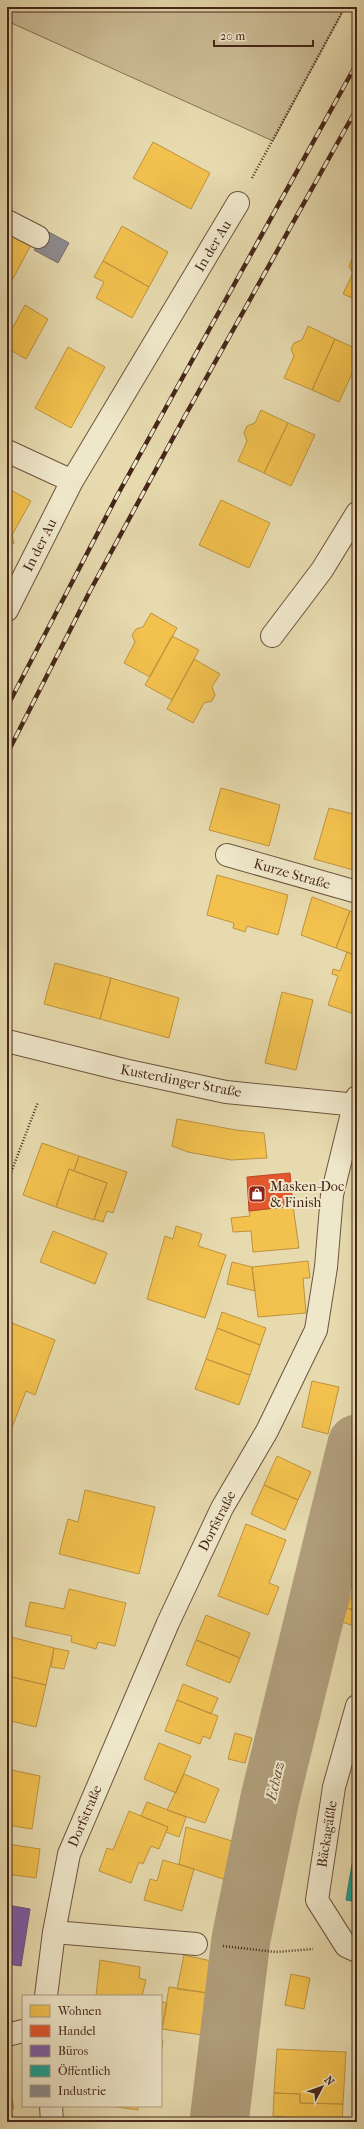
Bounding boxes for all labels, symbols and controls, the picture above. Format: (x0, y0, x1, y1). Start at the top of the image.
scale bar (214, 22, 313, 48)
text: 20 m (220, 29, 245, 43)
street label: In der Au (191, 217, 235, 275)
street label: In der Au (19, 516, 61, 574)
street label: Kurze Straße (252, 855, 332, 893)
street label: Kusterdinger Straße (119, 1061, 243, 1101)
place label: Masken-Doc & Finish (270, 1178, 344, 1211)
shop icon: Masken-Doc & Finish (247, 1184, 267, 1204)
street label: Dorfstraße (195, 1488, 239, 1554)
water label: Echaz (262, 1760, 288, 1803)
street label: Dorfstraße (64, 1782, 106, 1849)
street label: Bäckagäßle (313, 1799, 341, 1869)
legend (22, 1995, 162, 2107)
text: Wohnen (57, 2004, 102, 2018)
text: Handel (58, 2024, 96, 2038)
text: Büros (58, 2044, 89, 2058)
text: Öffentlich (58, 2063, 111, 2078)
north arrow (302, 2067, 342, 2107)
text: N (322, 2073, 337, 2089)
text: Industrie (58, 2084, 106, 2098)

